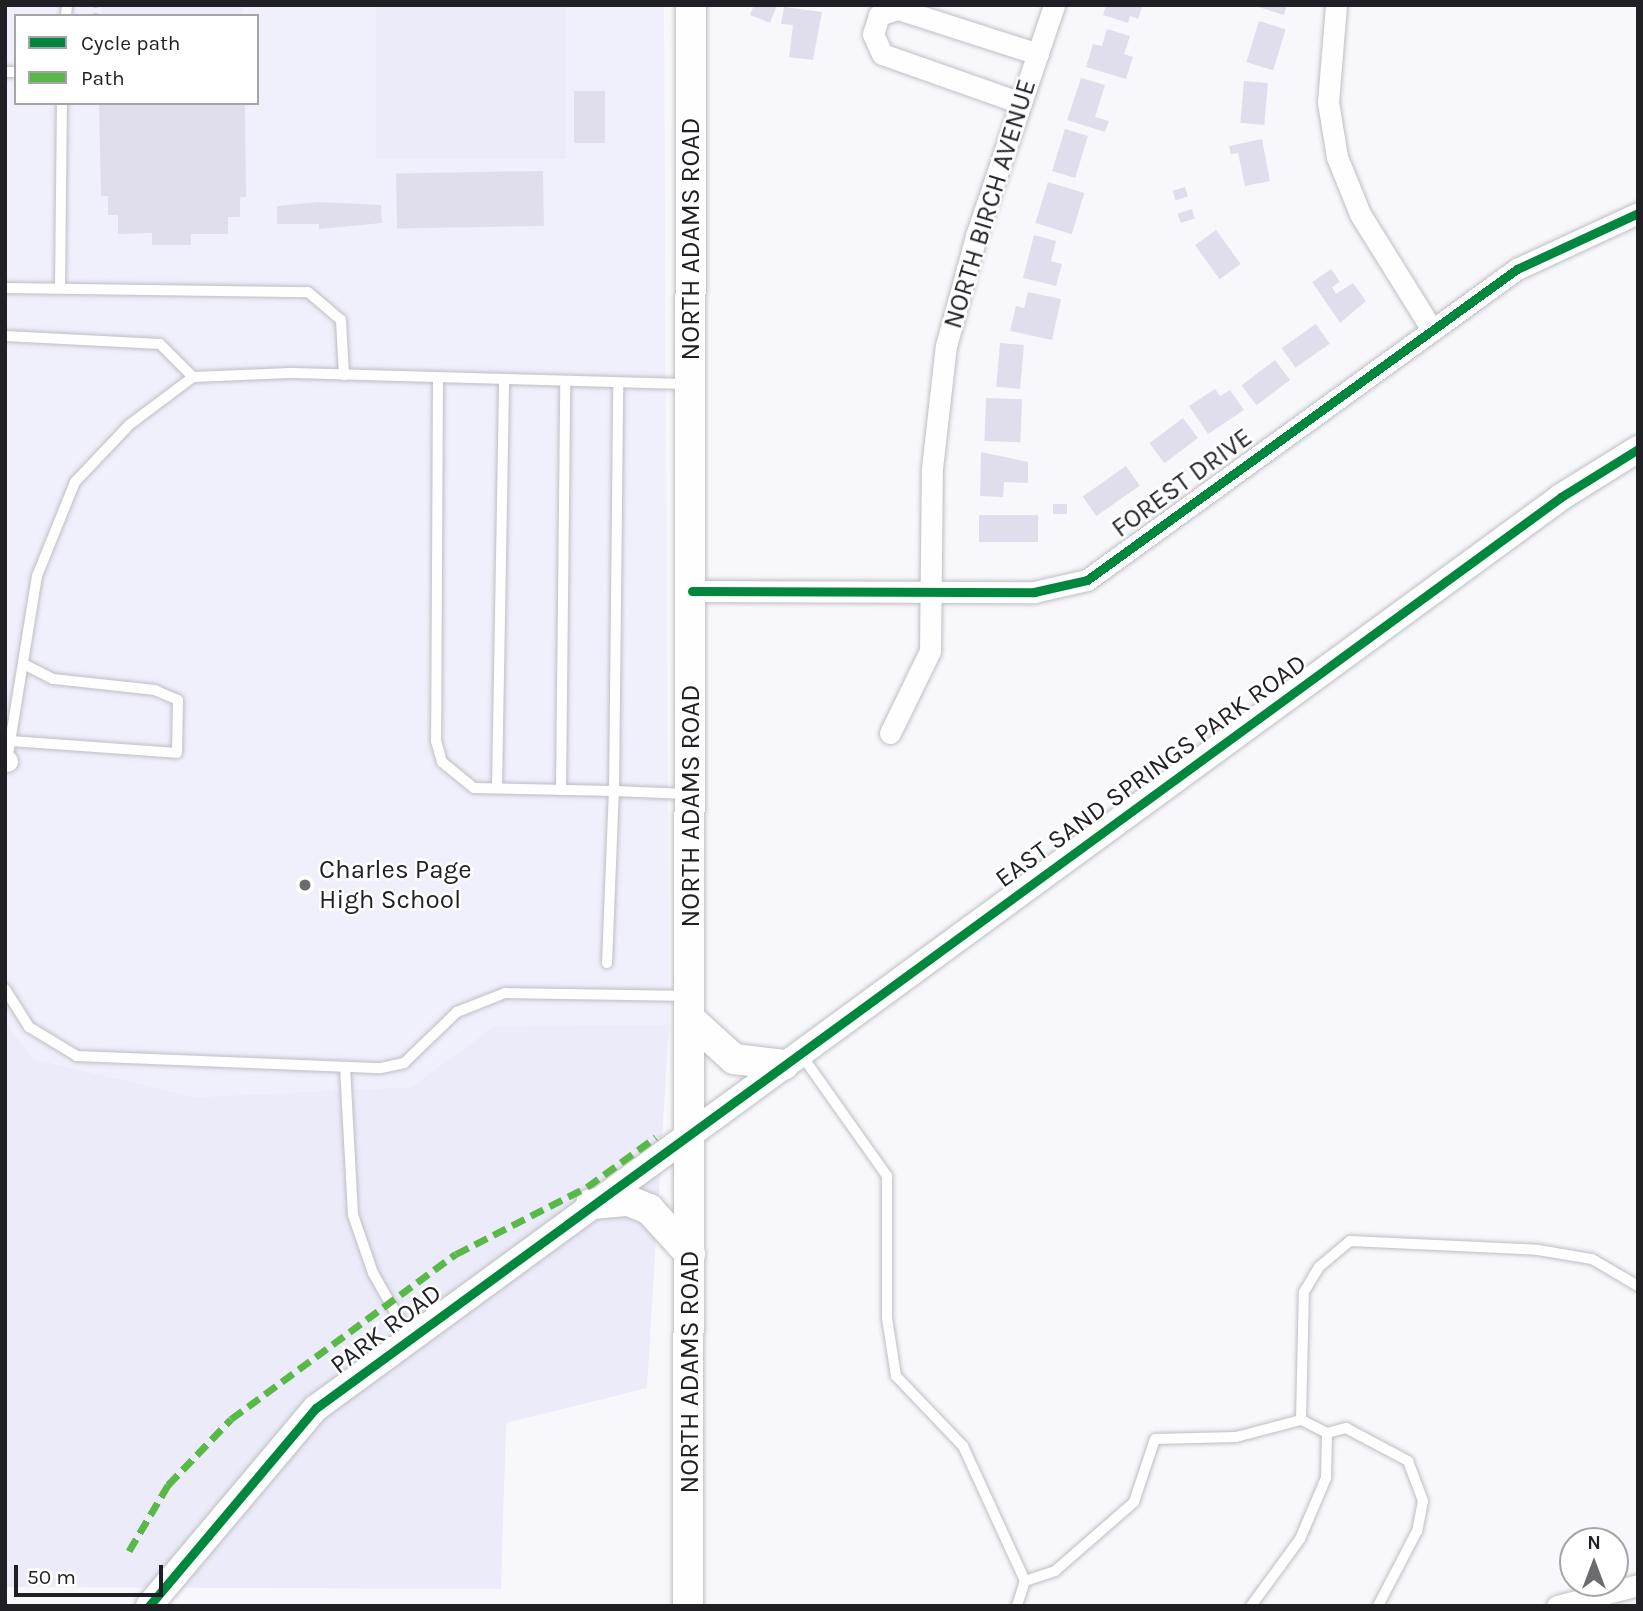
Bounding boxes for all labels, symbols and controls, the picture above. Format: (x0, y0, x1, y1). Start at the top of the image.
legend (14, 14, 259, 105)
text: Cycle path (81, 31, 181, 55)
text: Path (81, 66, 125, 90)
street label: NORTH BIRCH AVENUE (937, 76, 1043, 332)
street label: NORTH ADAMS ROAD (675, 118, 707, 360)
street label: FOREST DRIVE (1106, 422, 1258, 544)
street label: EAST SAND SPRINGS PARK ROAD (989, 648, 1313, 894)
street label: NORTH ADAMS ROAD (675, 685, 707, 927)
place label: Charles Page High School (319, 854, 472, 916)
marker: Charles Page High School (297, 877, 313, 893)
street label: NORTH ADAMS ROAD (674, 1251, 706, 1493)
street label: PARK ROAD (324, 1277, 448, 1381)
north arrow (1559, 1527, 1629, 1597)
text: N (1587, 1532, 1601, 1554)
scale bar (18, 1552, 166, 1596)
text: 50 m (27, 1565, 76, 1589)

